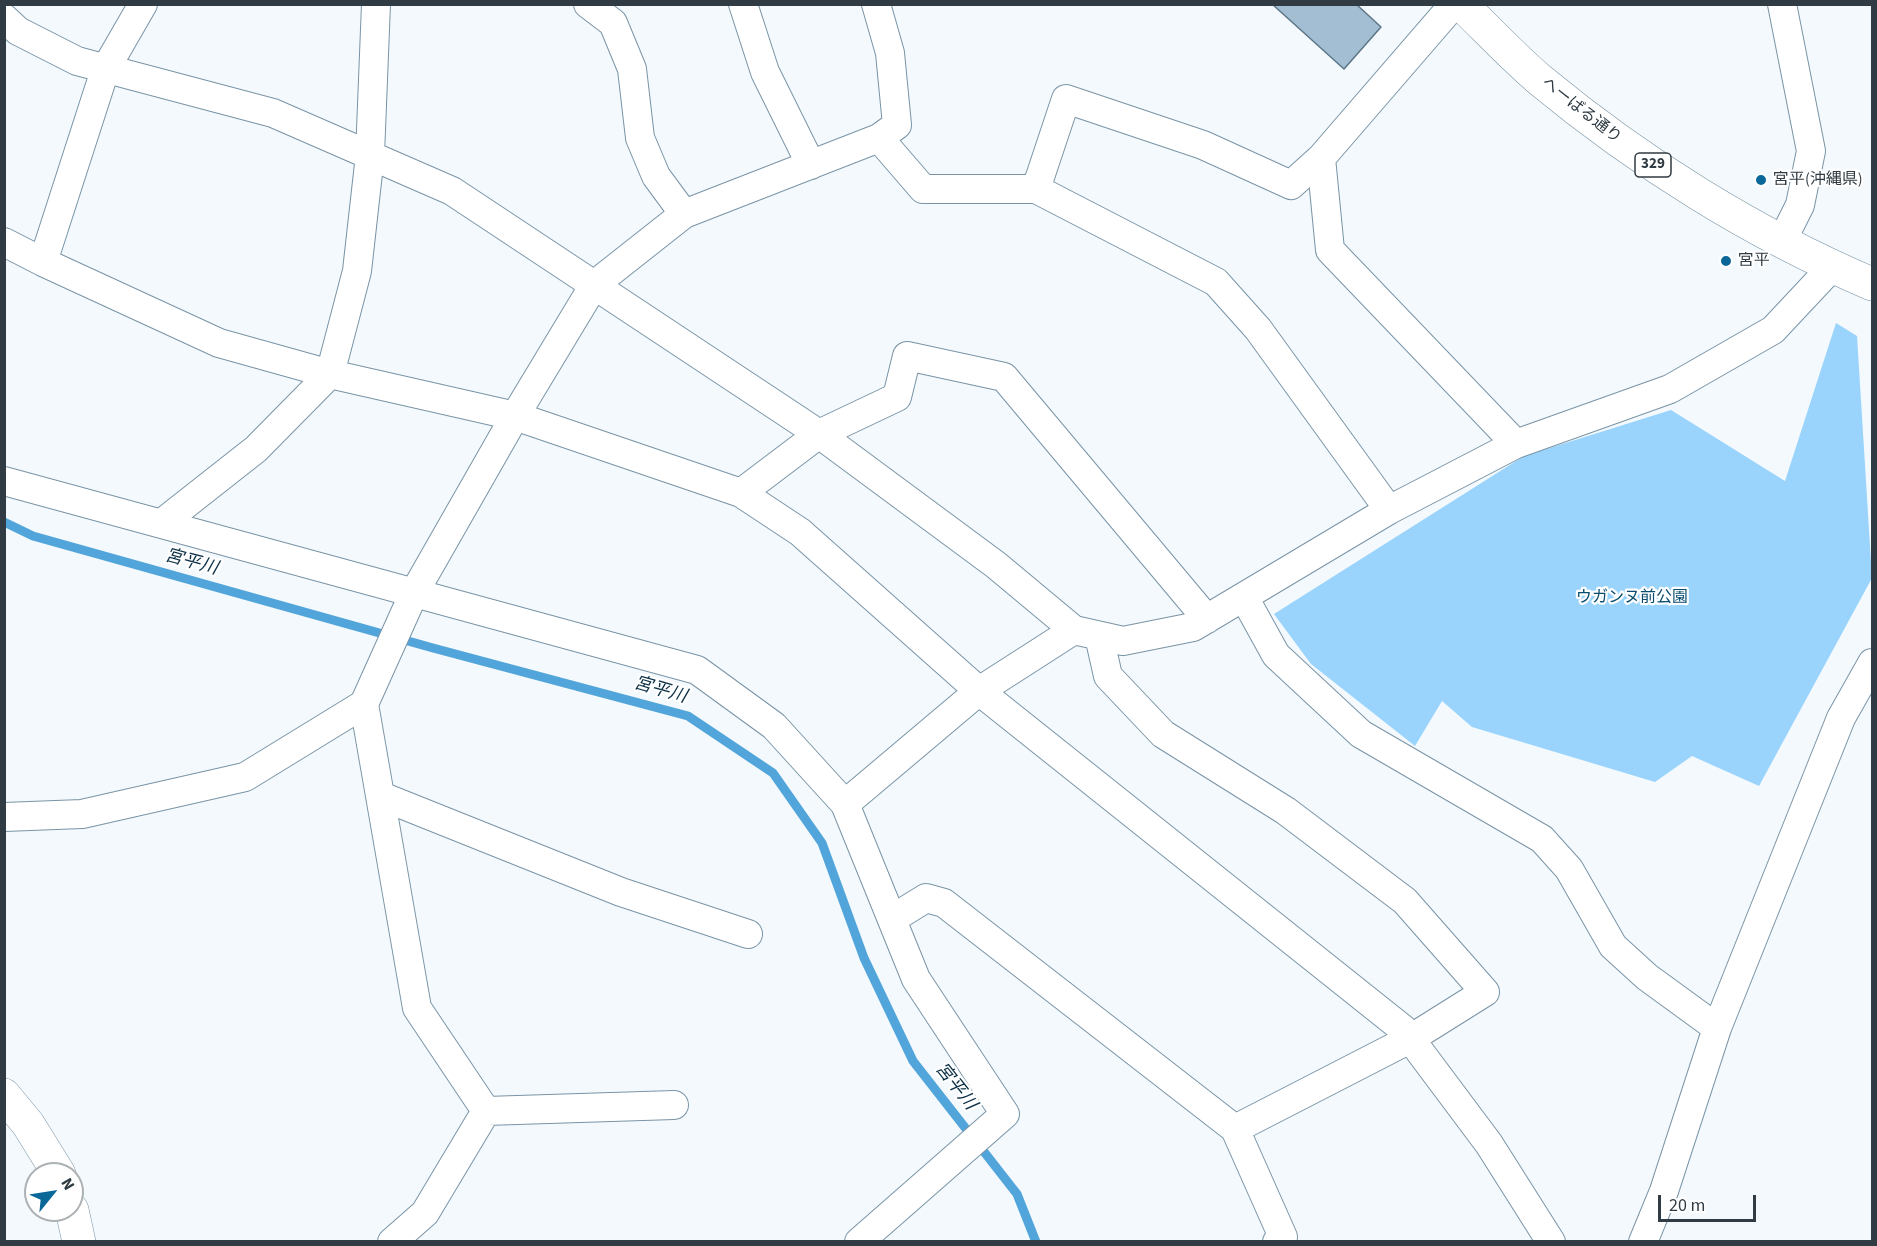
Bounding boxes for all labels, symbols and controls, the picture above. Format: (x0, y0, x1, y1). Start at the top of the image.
street label: へーばる通り (1537, 74, 1625, 148)
road number: 329 (1635, 153, 1671, 177)
place label: 宮平(沖縄県) (1773, 170, 1863, 190)
marker: 宮平(沖縄県) (1754, 173, 1768, 187)
place label: 宮平 (1738, 251, 1770, 271)
marker: 宮平 (1719, 254, 1733, 268)
water label: 宮平川 (162, 546, 220, 580)
park label: ウガンヌ前公園 (1576, 588, 1688, 608)
water label: 宮平川 (631, 673, 689, 709)
water label: 宮平川 (930, 1059, 980, 1115)
north arrow (24, 1162, 84, 1222)
text: N (56, 1174, 80, 1194)
scale bar (1661, 1183, 1758, 1221)
text: 20 m (1669, 1193, 1705, 1218)

